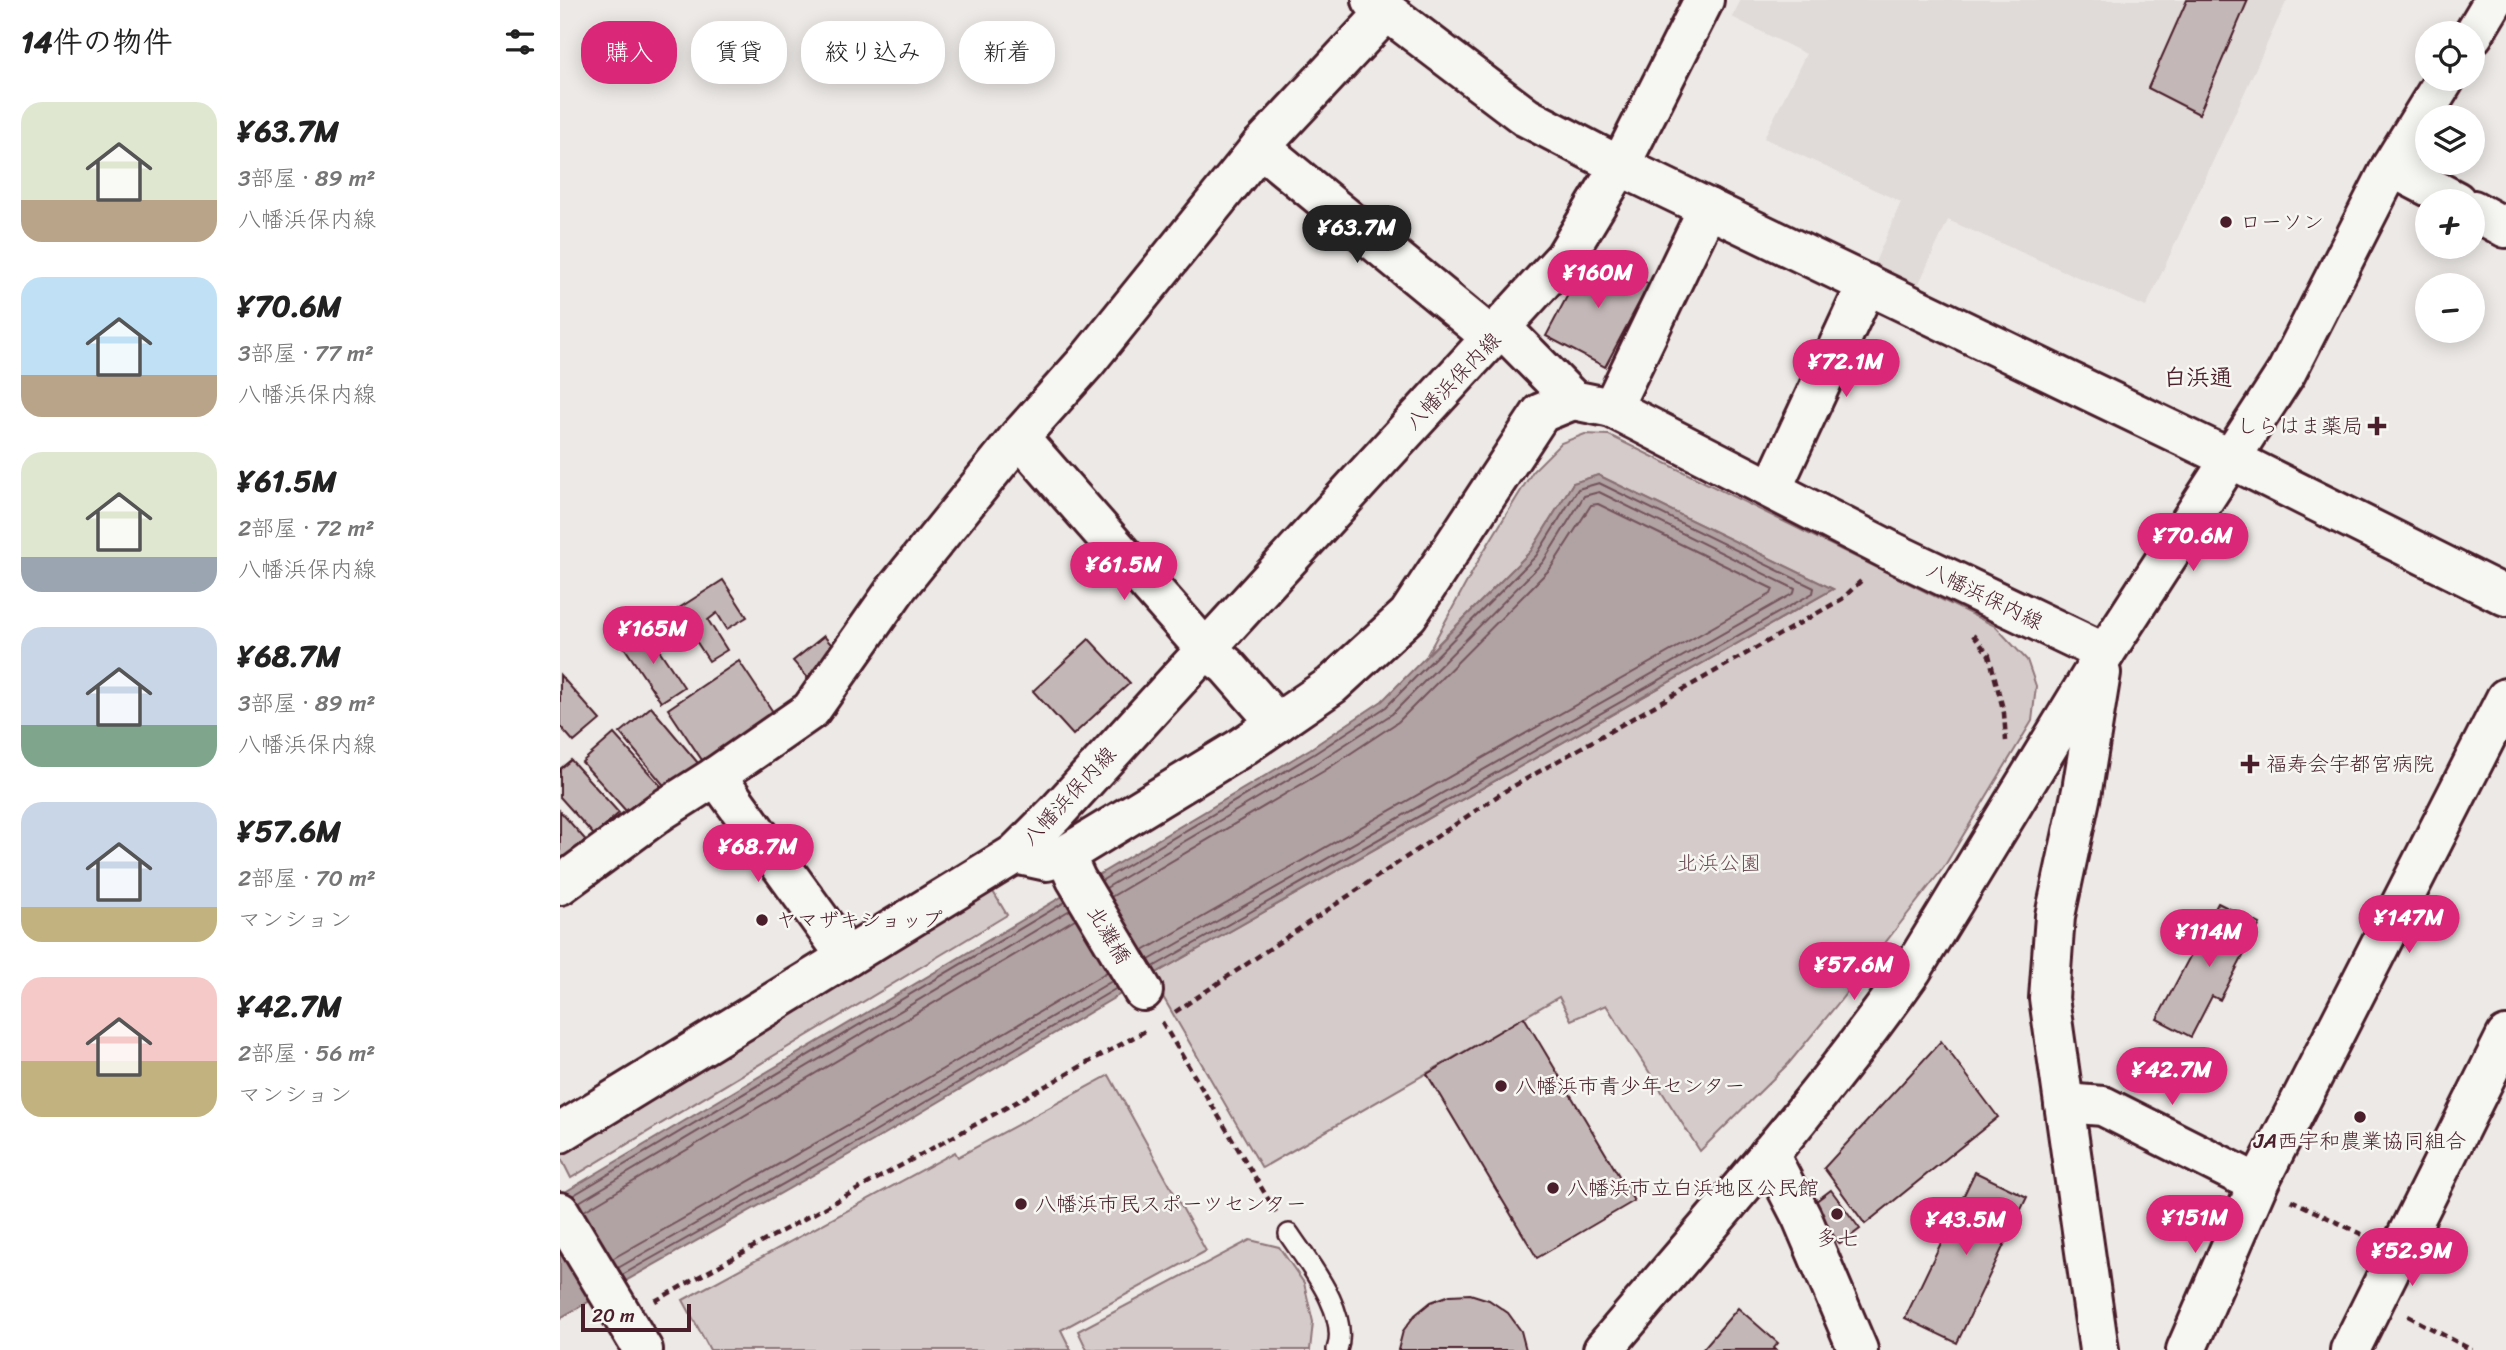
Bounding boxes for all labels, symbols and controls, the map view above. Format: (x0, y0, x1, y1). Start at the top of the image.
text: 14件の物件 (21, 15, 173, 69)
chip: 購入 (581, 21, 677, 84)
chip: 賃貸 (691, 21, 787, 84)
chip: 絞り込み (801, 21, 945, 84)
chip: 新着 (959, 21, 1055, 84)
map controls (2415, 21, 2485, 343)
button: locate (2415, 21, 2485, 91)
icon: filters (501, 23, 539, 61)
text: ¥63.7M (238, 104, 339, 158)
button: layers (2415, 105, 2485, 175)
icon: home (77, 130, 161, 214)
text: 3部屋 · 89 m² (238, 158, 375, 199)
button: + (2415, 189, 2485, 259)
text: 八幡浜保内線 (238, 199, 376, 240)
place label: ローソン (2240, 203, 2324, 241)
pin: ¥63.7M (1300, 205, 1414, 265)
text: ¥63.7M (1318, 207, 1396, 248)
marker: ローソン (2218, 214, 2234, 230)
pin: ¥160M (1549, 250, 1647, 310)
text: ¥160M (1564, 252, 1633, 293)
button: − (2415, 273, 2485, 343)
text: ¥70.6M (238, 279, 341, 333)
icon: home (77, 305, 161, 389)
street label: 八幡浜保内線 (1396, 322, 1510, 440)
text: 3部屋 · 77 m² (238, 333, 374, 374)
pin: ¥72.1M (1789, 340, 1903, 399)
text: ¥72.1M (1809, 341, 1883, 382)
district label: 白浜通 (2164, 357, 2233, 398)
text: 八幡浜保内線 (238, 374, 376, 415)
place label: しらはま薬局 (2237, 407, 2363, 445)
marker: しらはま薬局 (2369, 418, 2385, 434)
text: ¥61.5M (238, 454, 336, 508)
icon: home (77, 480, 161, 564)
text: 2部屋 · 72 m² (238, 508, 374, 549)
pin: ¥70.6M (2136, 514, 2250, 573)
text: ¥70.6M (2153, 515, 2233, 556)
pin: ¥61.5M (1067, 542, 1181, 602)
text: ¥61.5M (1086, 544, 1162, 585)
text: 八幡浜保内線 (238, 549, 376, 590)
street label: 八幡浜保内線 (1920, 551, 2050, 641)
pin: ¥165M (604, 606, 702, 666)
text: ¥165M (619, 608, 687, 649)
text: ¥68.7M (238, 629, 340, 683)
icon: home (77, 655, 161, 739)
text: 3部屋 · 89 m² (238, 683, 375, 724)
text: 八幡浜保内線 (238, 724, 376, 765)
street label: 八幡浜保内線 (1012, 737, 1126, 855)
place label: 福寿会宇都宮病院 (2266, 745, 2434, 783)
marker: 福寿会宇都宮病院 (2240, 754, 2260, 774)
text: ¥57.6M (238, 804, 341, 858)
pin: ¥68.7M (701, 824, 815, 884)
text: ¥68.7M (719, 826, 797, 867)
icon: home (77, 830, 161, 914)
park label: 北浜公園 (1677, 844, 1761, 882)
text: 2部屋 · 70 m² (238, 858, 376, 899)
pin: ¥147M (2360, 895, 2458, 955)
text: ¥147M (2375, 897, 2443, 938)
street label: 北灘橋 (1076, 898, 1142, 972)
text: マンション (238, 899, 352, 940)
place label: ヤマザキショップ (776, 901, 943, 939)
pin: ¥114M (2160, 909, 2258, 969)
text: ¥114M (2176, 911, 2242, 952)
marker: ヤマザキショップ (754, 912, 770, 928)
pin: ¥57.6M (1797, 942, 1911, 1002)
text: ¥57.6M (1815, 944, 1893, 985)
text: ¥42.7M (238, 979, 341, 1033)
icon: home (77, 1005, 161, 1089)
text: 2部屋 · 56 m² (238, 1033, 375, 1074)
pin: ¥42.7M (2115, 1048, 2229, 1107)
text: ¥42.7M (2132, 1049, 2212, 1090)
place label: 八幡浜市青少年センター (1515, 1067, 1745, 1105)
text: マンション (238, 1074, 352, 1115)
marker: 八幡浜市青少年センター (1493, 1078, 1509, 1094)
marker: JA西宇和農業協同組合 (2352, 1109, 2368, 1125)
place label: JA西宇和農業協同組合 (2253, 1122, 2466, 1160)
place label: 八幡浜市立白浜地区公民館 (1567, 1169, 1819, 1207)
marker: 八幡浜市立白浜地区公民館 (1545, 1180, 1561, 1196)
place label: 八幡浜市民スポーツセンター (1035, 1185, 1307, 1223)
marker: 八幡浜市民スポーツセンター (1013, 1196, 1029, 1212)
pin: ¥151M (2146, 1196, 2244, 1255)
text: ¥151M (2162, 1197, 2228, 1238)
pin: ¥43.5M (1909, 1198, 2023, 1257)
text: ¥43.5M (1926, 1199, 2006, 1240)
marker: 多七 (1829, 1206, 1845, 1222)
place label: 多七 (1816, 1219, 1858, 1257)
pin: ¥52.9M (2355, 1228, 2469, 1288)
text: ¥52.9M (2372, 1230, 2452, 1271)
text: 20 m (592, 1299, 635, 1332)
scale bar (581, 1301, 691, 1333)

